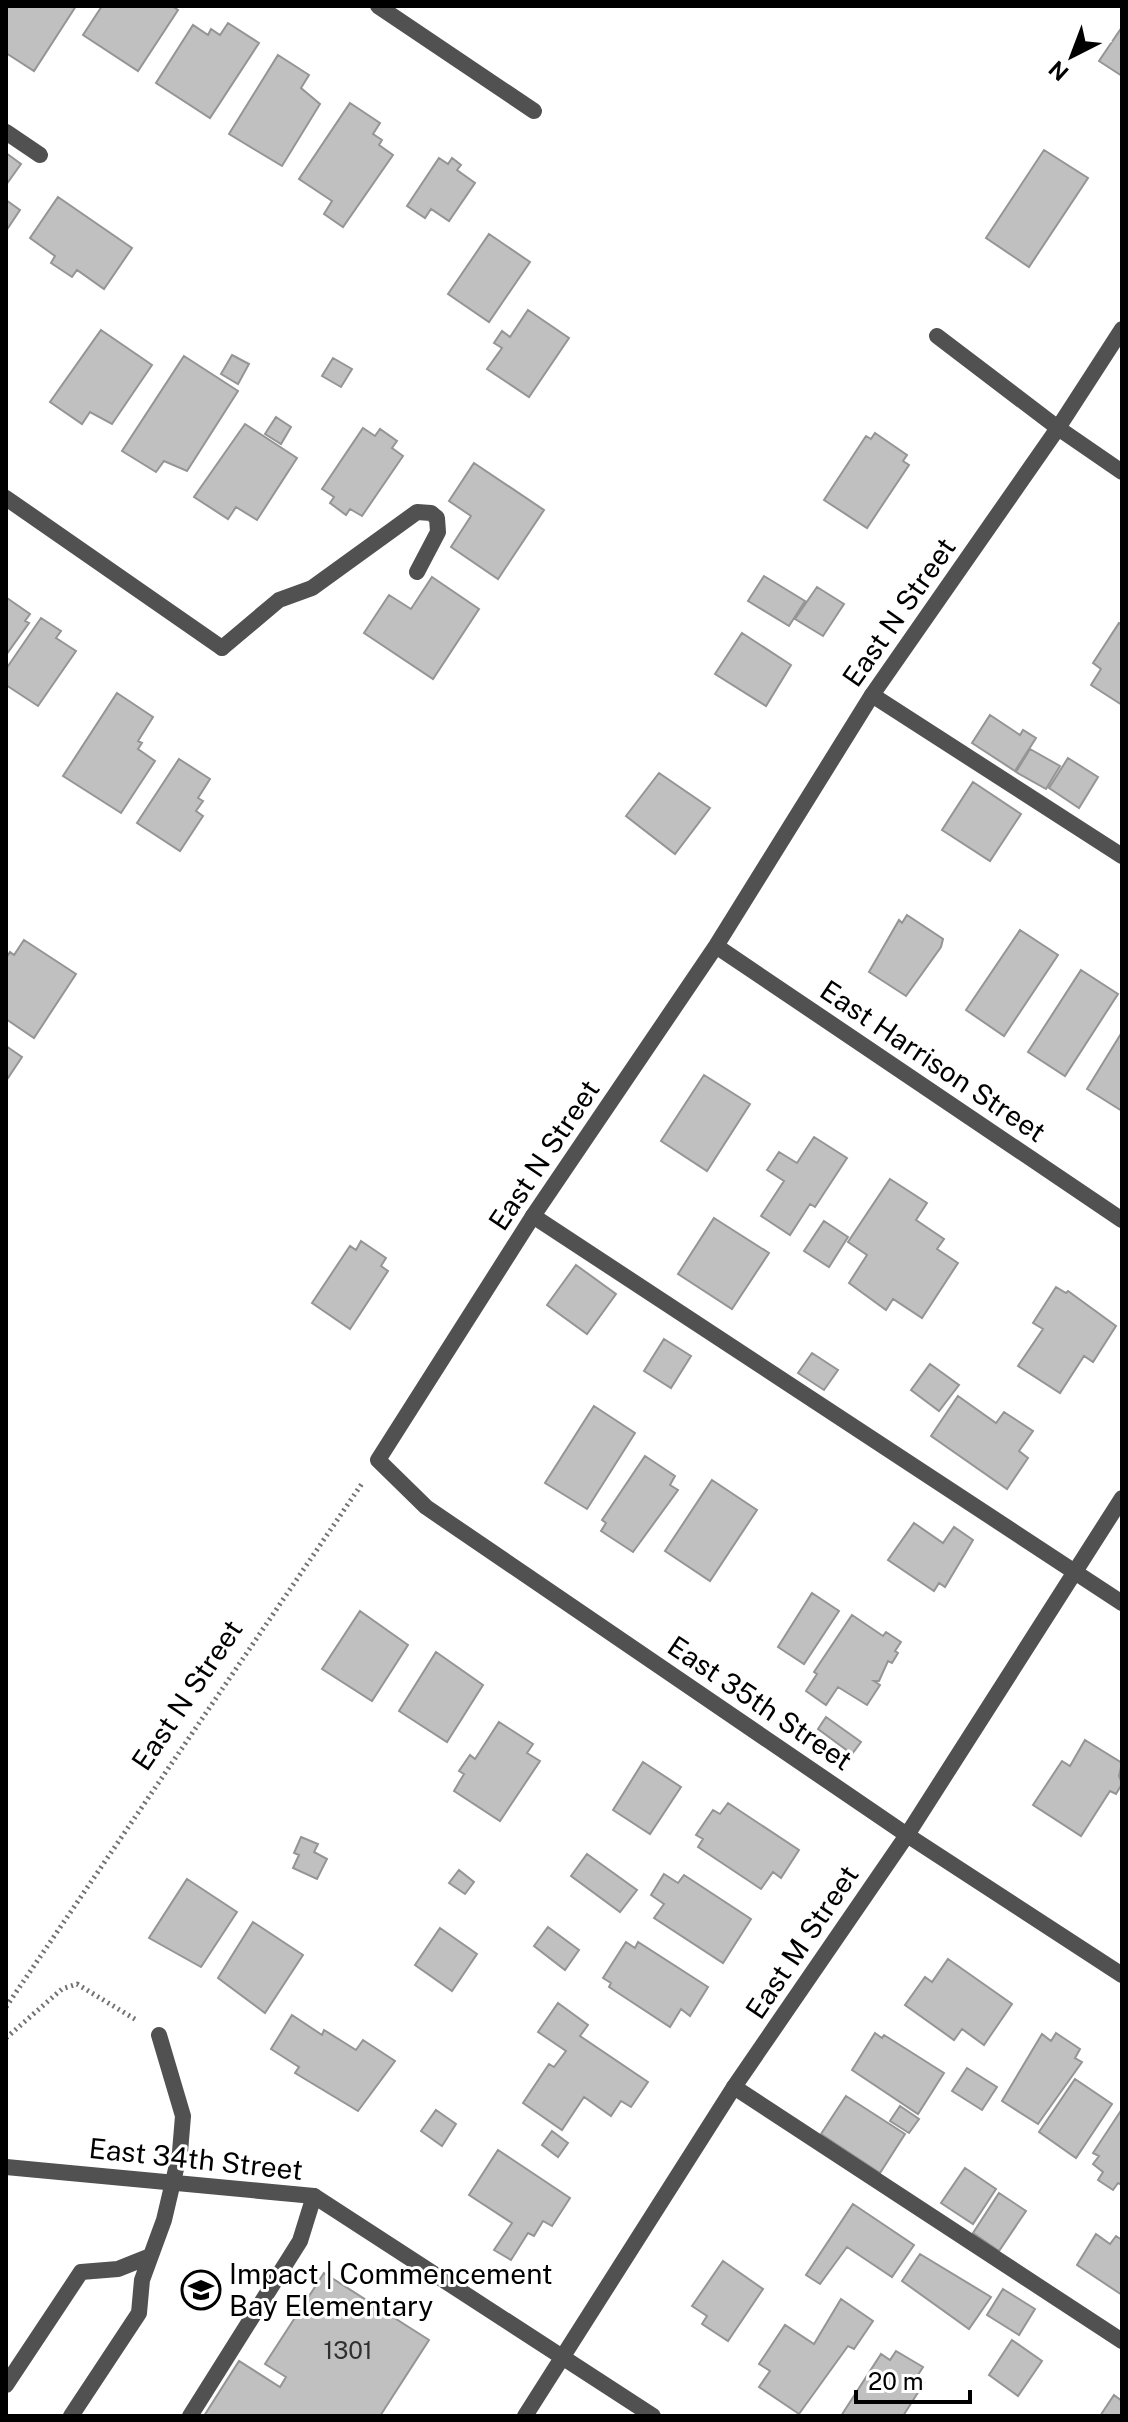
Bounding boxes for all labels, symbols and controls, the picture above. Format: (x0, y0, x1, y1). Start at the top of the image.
north arrow (1032, 16, 1112, 96)
text: N (1044, 55, 1074, 86)
street label: East N Street (835, 531, 962, 692)
street label: East Harrison Street (814, 973, 1052, 1148)
street label: East N Street (481, 1073, 606, 1236)
street label: East N Street (124, 1613, 249, 1776)
street label: East 35th Street (662, 1629, 859, 1776)
street label: East M Street (738, 1859, 865, 2025)
street label: East 34th Street (87, 2131, 305, 2186)
place label: Impact | Commencement Bay Elementary (229, 2257, 553, 2322)
school or university icon: Impact | Commencement Bay Elementary (180, 2269, 222, 2311)
house number: 1301 (323, 2336, 373, 2364)
scale bar (856, 2354, 970, 2404)
text: 20 m (868, 2367, 924, 2395)

